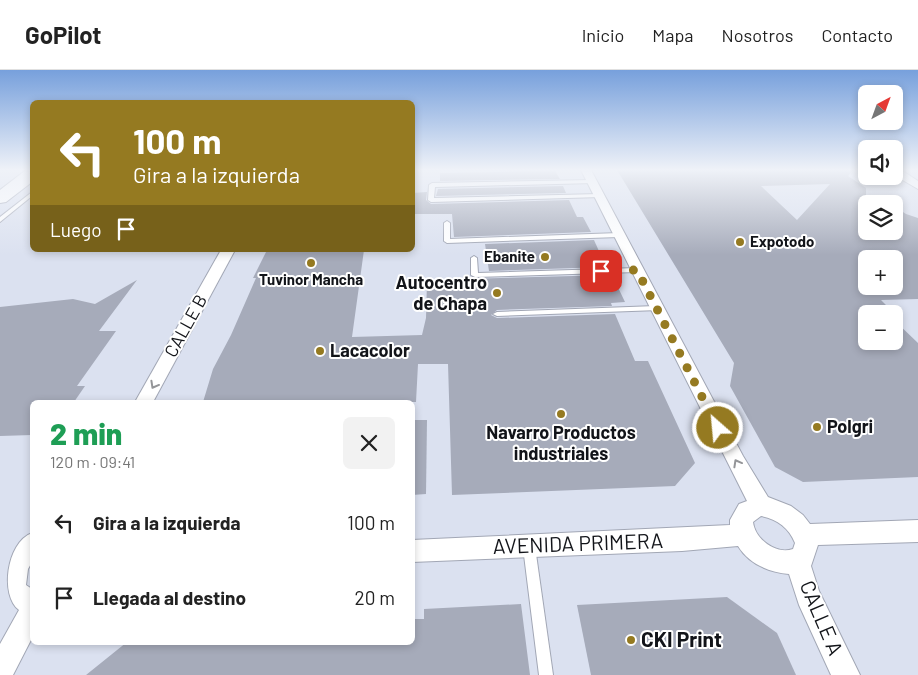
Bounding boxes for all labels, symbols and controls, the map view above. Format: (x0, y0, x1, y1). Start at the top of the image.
text: GoPilot (25, 20, 102, 49)
text: Inicio (582, 24, 624, 46)
text: Mapa (652, 24, 694, 46)
text: Nosotros (722, 24, 793, 46)
text: Contacto (821, 24, 893, 46)
north arrow (858, 85, 902, 130)
map controls (858, 85, 903, 350)
text: 100 m (133, 119, 222, 161)
icon: left (50, 120, 115, 185)
button: sound (858, 140, 903, 185)
text: Gira a la izquierda (133, 161, 300, 187)
button: layers (858, 195, 903, 240)
icon: arrive (112, 215, 140, 243)
text: Luego (50, 218, 102, 241)
place label: Expotodo (750, 232, 814, 250)
marker: Expotodo (734, 236, 746, 248)
place label: Ebanite (484, 247, 535, 265)
pin (580, 250, 622, 292)
button: + (858, 250, 903, 295)
marker: Ebanite (539, 251, 551, 263)
marker: Tuvinor Mancha (305, 257, 317, 269)
icon: arrive (587, 257, 615, 285)
place label: Tuvinor Mancha (259, 270, 363, 288)
place label: Autocentro de Chapa (396, 271, 487, 314)
marker: Autocentro de Chapa (491, 287, 503, 299)
street label: CALLE B (159, 290, 211, 361)
button: − (858, 305, 903, 350)
place label: Lacacolor (330, 339, 410, 361)
marker: Lacacolor (314, 345, 326, 357)
one-way arrow (150, 380, 160, 389)
position arrow (691, 401, 743, 453)
marker: Navarro Productos industriales (555, 408, 567, 420)
text: 2 min (50, 415, 122, 451)
place label: Polgri (827, 415, 873, 437)
button: close (343, 417, 395, 469)
place label: Navarro Productos industriales (486, 421, 636, 464)
marker: Polgri (811, 421, 823, 433)
text: 120 m · 09:41 (50, 452, 135, 471)
one-way arrow (733, 460, 743, 469)
icon: left (50, 509, 78, 537)
text: Gira a la izquierda (93, 511, 241, 534)
text: 100 m (347, 511, 395, 534)
street label: AVENIDA PRIMERA (492, 527, 664, 558)
street label: CALLE A (795, 576, 849, 659)
icon: arrive (50, 584, 78, 612)
text: Llegada al destino (93, 586, 246, 609)
text: 20 m (355, 586, 395, 609)
place label: CKI Print (641, 626, 722, 651)
marker: CKI Print (625, 634, 637, 646)

